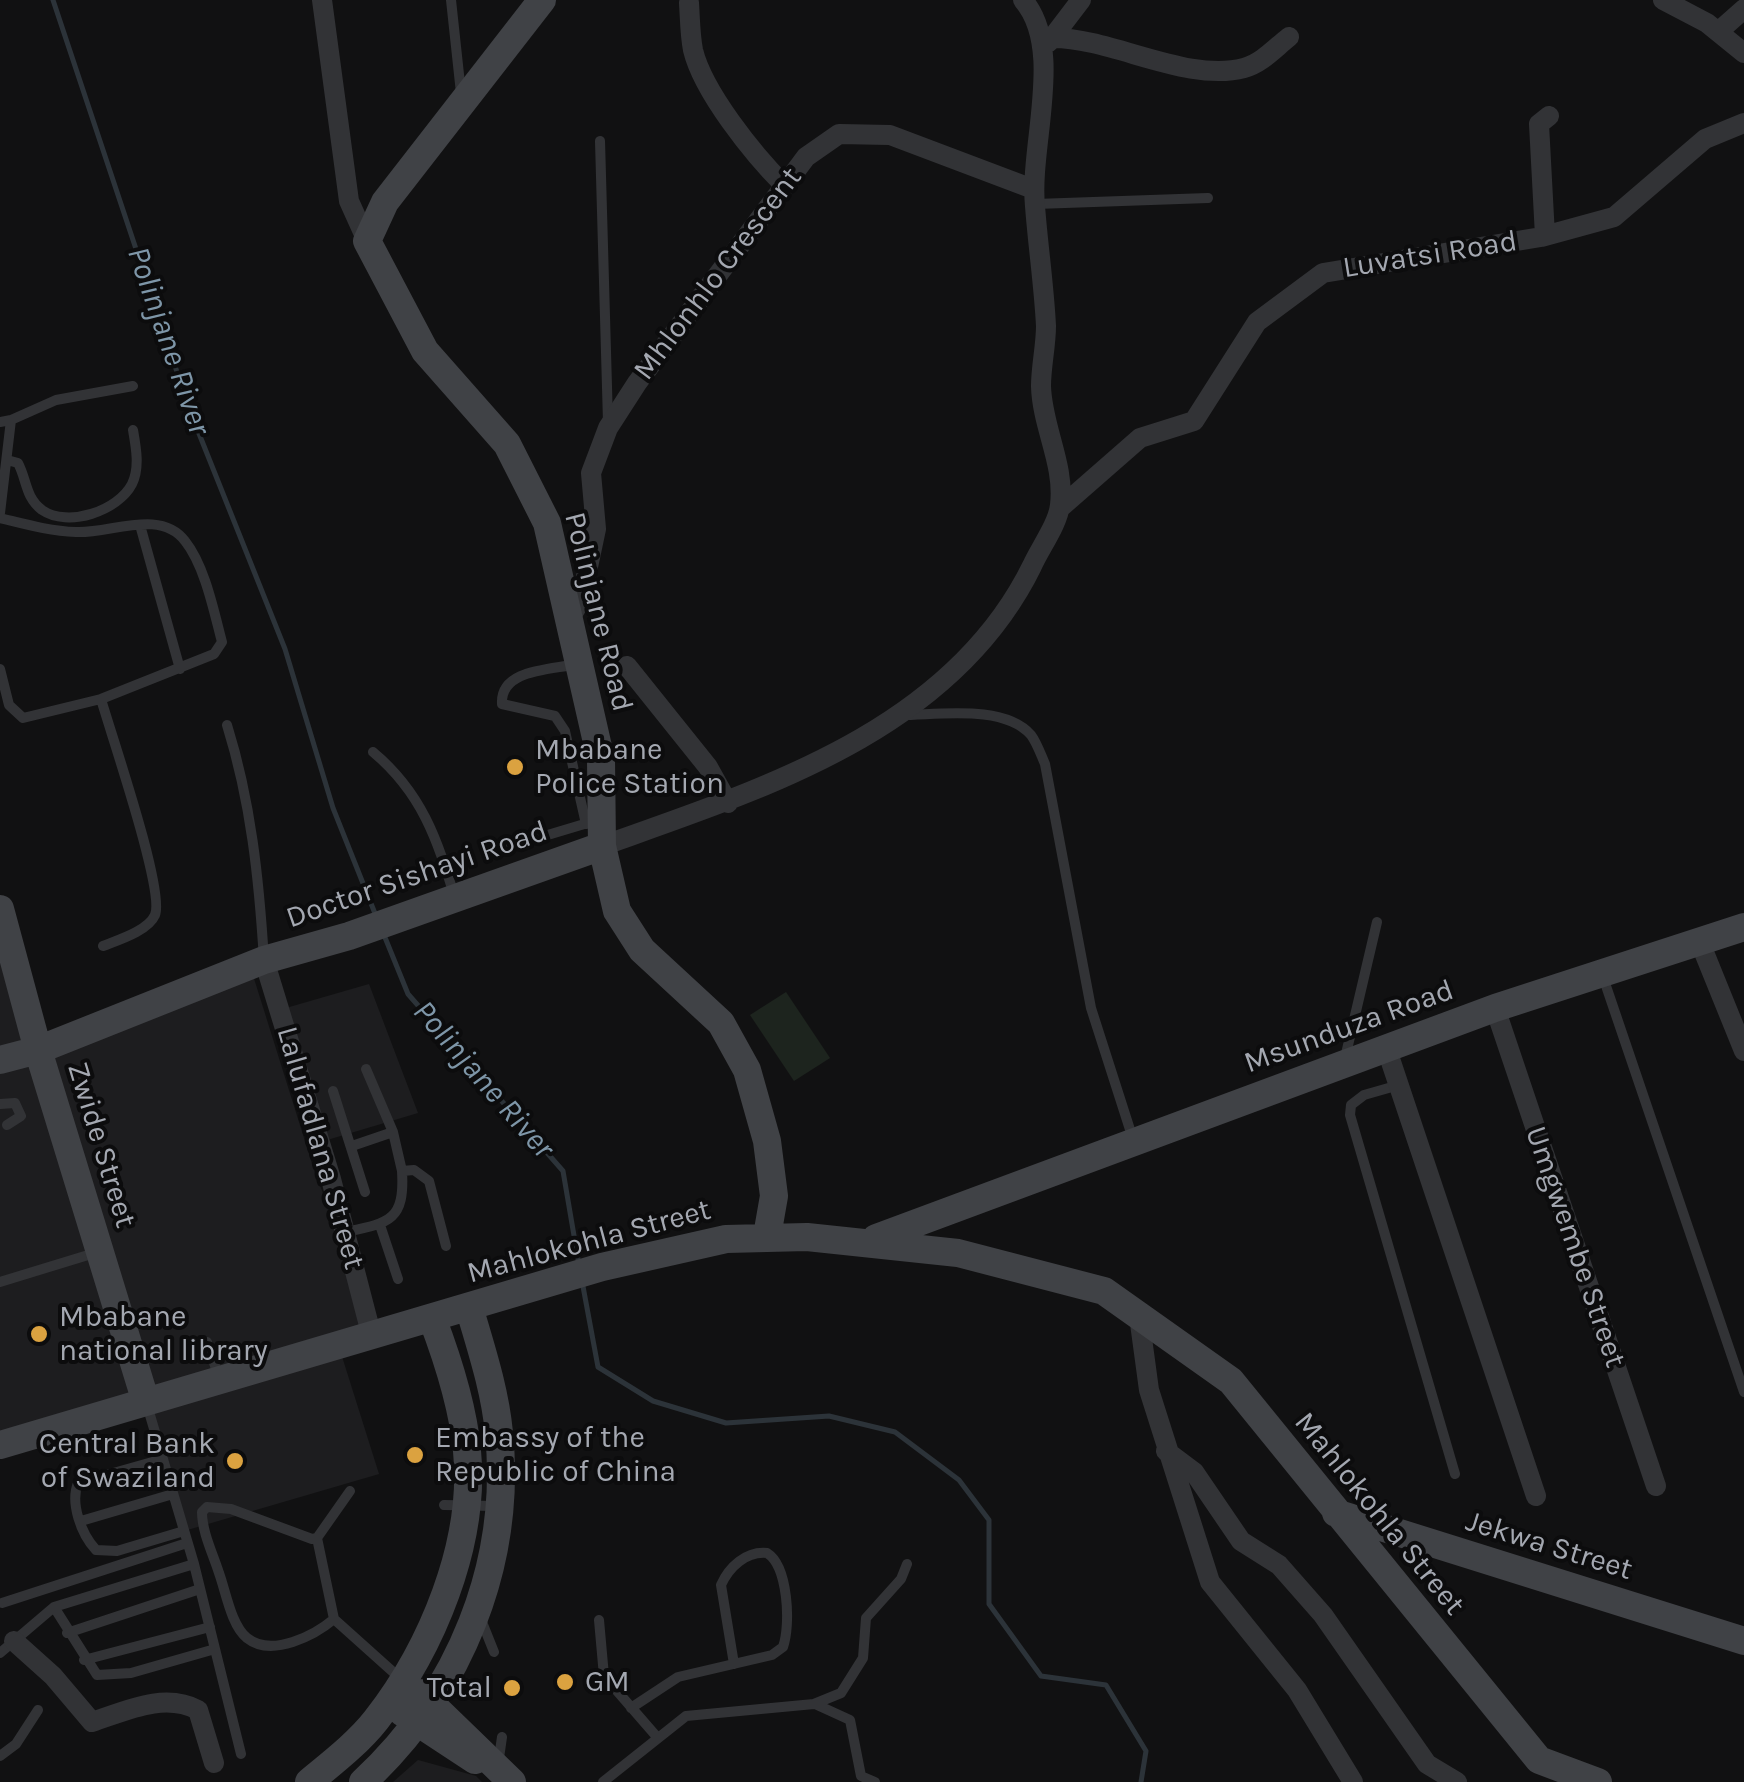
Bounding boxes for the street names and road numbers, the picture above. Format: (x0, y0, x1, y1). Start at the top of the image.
street label: Mhlonhlo Crescent (626, 160, 810, 388)
street label: Luvatsi Road (1340, 223, 1520, 287)
street label: Polinjane Road (556, 509, 640, 715)
street label: Doctor Sishayi Road (282, 813, 552, 937)
street label: Msunduza Road (1239, 972, 1459, 1082)
street label: Lalufadlana Street (268, 1023, 372, 1273)
street label: Zwide Street (59, 1058, 143, 1232)
street label: Umgwembe Street (1517, 1122, 1633, 1372)
street label: Mahlokohla Street (463, 1192, 715, 1292)
street label: Mahlokohla Street (1286, 1405, 1472, 1623)
street label: Jekwa Street (1461, 1504, 1637, 1588)

